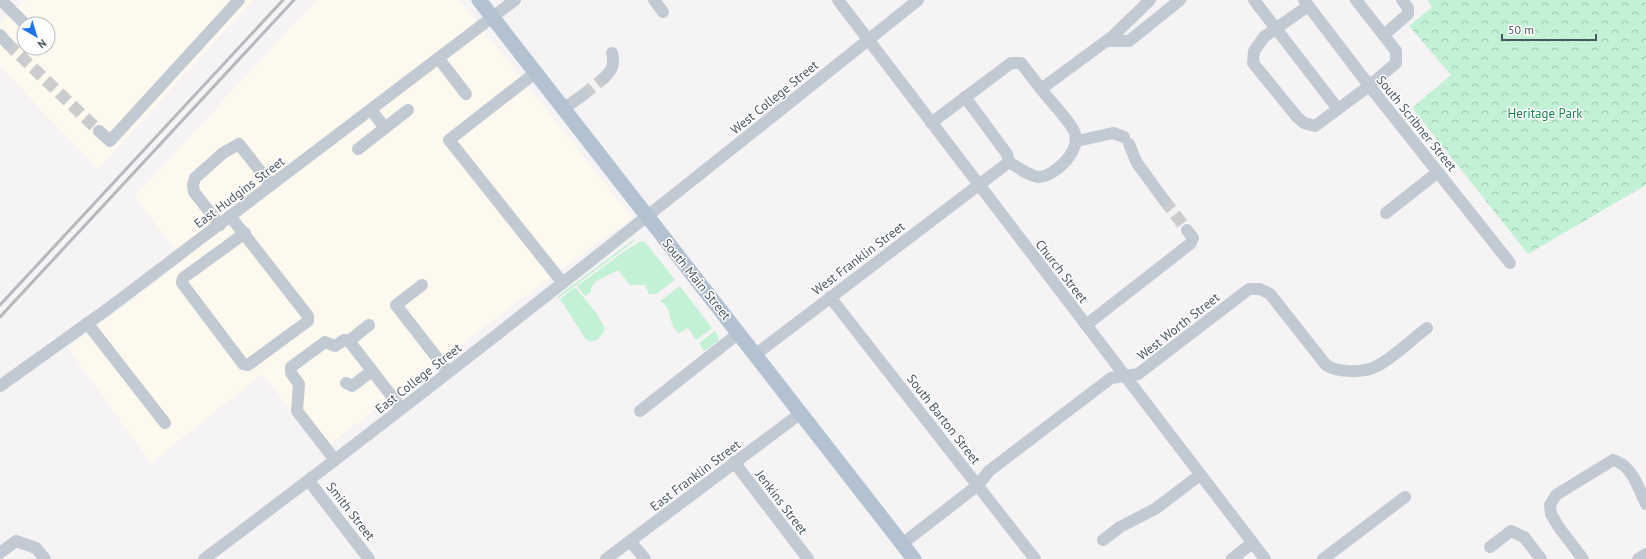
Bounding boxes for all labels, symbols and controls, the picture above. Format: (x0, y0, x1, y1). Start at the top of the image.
north arrow (16, 16, 56, 56)
scale bar (1502, 16, 1596, 42)
text: 50 m (1508, 22, 1534, 37)
text: N (35, 36, 49, 52)
street label: West College Street (727, 56, 822, 138)
street label: South Scribner Street (1373, 72, 1461, 175)
park label: Heritage Park (1507, 105, 1583, 122)
street label: East Hudgins Street (191, 152, 289, 232)
street label: West Franklin Street (808, 218, 909, 299)
street label: South Main Street (659, 235, 735, 324)
street label: Church Street (1032, 236, 1092, 307)
street label: West Worth Street (1134, 289, 1223, 364)
street label: East College Street (372, 339, 465, 417)
street label: South Barton Street (903, 371, 984, 468)
street label: East Franklin Street (647, 436, 744, 515)
street label: Jenkins Street (751, 466, 812, 538)
street label: Smith Street (323, 479, 379, 544)

